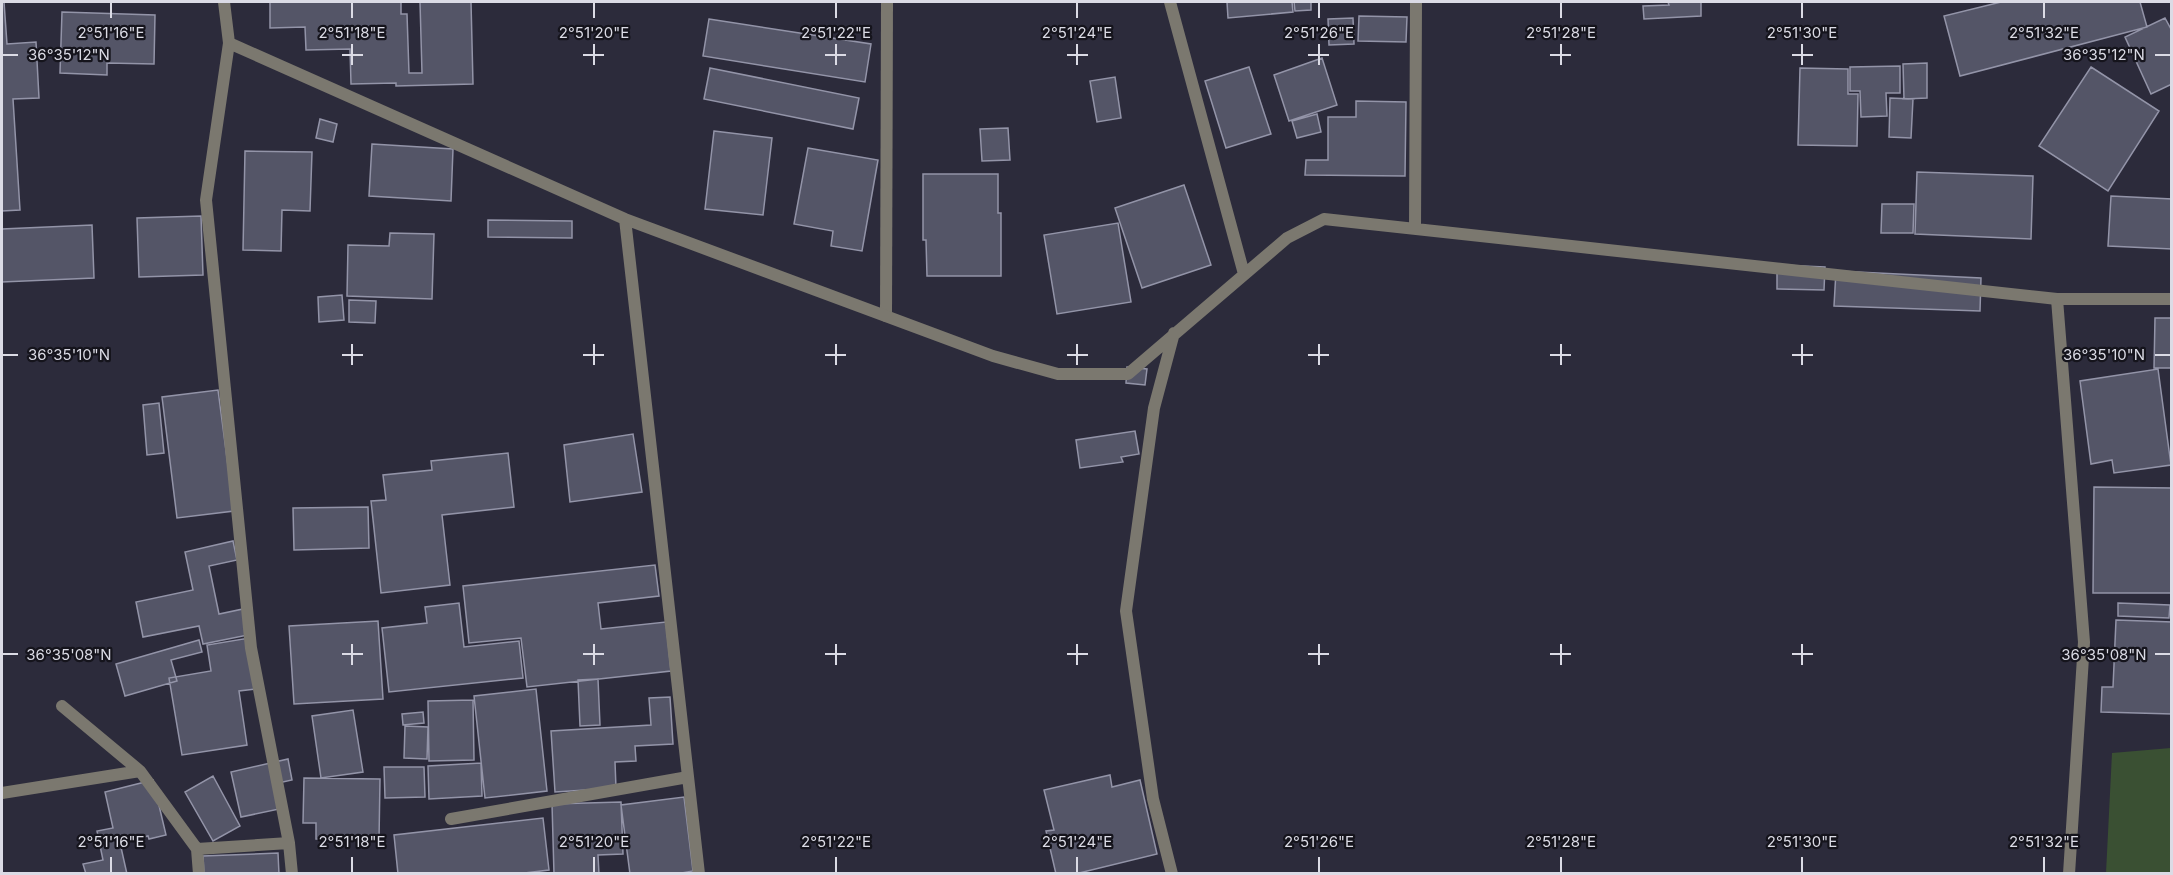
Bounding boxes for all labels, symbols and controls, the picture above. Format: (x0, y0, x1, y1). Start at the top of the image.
text: 2°51'16"E (77, 23, 145, 42)
text: 2°51'18"E (318, 23, 386, 42)
text: 2°51'20"E (559, 23, 629, 42)
text: 2°51'22"E (801, 23, 871, 42)
text: 2°51'24"E (1042, 23, 1112, 42)
text: 2°51'26"E (1284, 23, 1354, 42)
text: 2°51'28"E (1526, 23, 1596, 42)
text: 2°51'30"E (1767, 23, 1837, 42)
text: 2°51'32"E (2009, 23, 2079, 42)
text: 36°35'12"N (28, 45, 110, 64)
text: 36°35'12"N (2063, 45, 2145, 64)
text: 36°35'10"N (28, 345, 110, 364)
text: 36°35'10"N (2063, 345, 2145, 364)
text: 36°35'08"N (26, 645, 112, 664)
text: 36°35'08"N (2061, 645, 2147, 664)
text: 2°51'16"E (77, 832, 145, 851)
text: 2°51'18"E (318, 832, 386, 851)
text: 2°51'20"E (559, 832, 629, 851)
text: 2°51'22"E (801, 832, 871, 851)
text: 2°51'24"E (1042, 832, 1112, 851)
text: 2°51'26"E (1284, 832, 1354, 851)
text: 2°51'28"E (1526, 832, 1596, 851)
text: 2°51'30"E (1767, 832, 1837, 851)
text: 2°51'32"E (2009, 832, 2079, 851)

